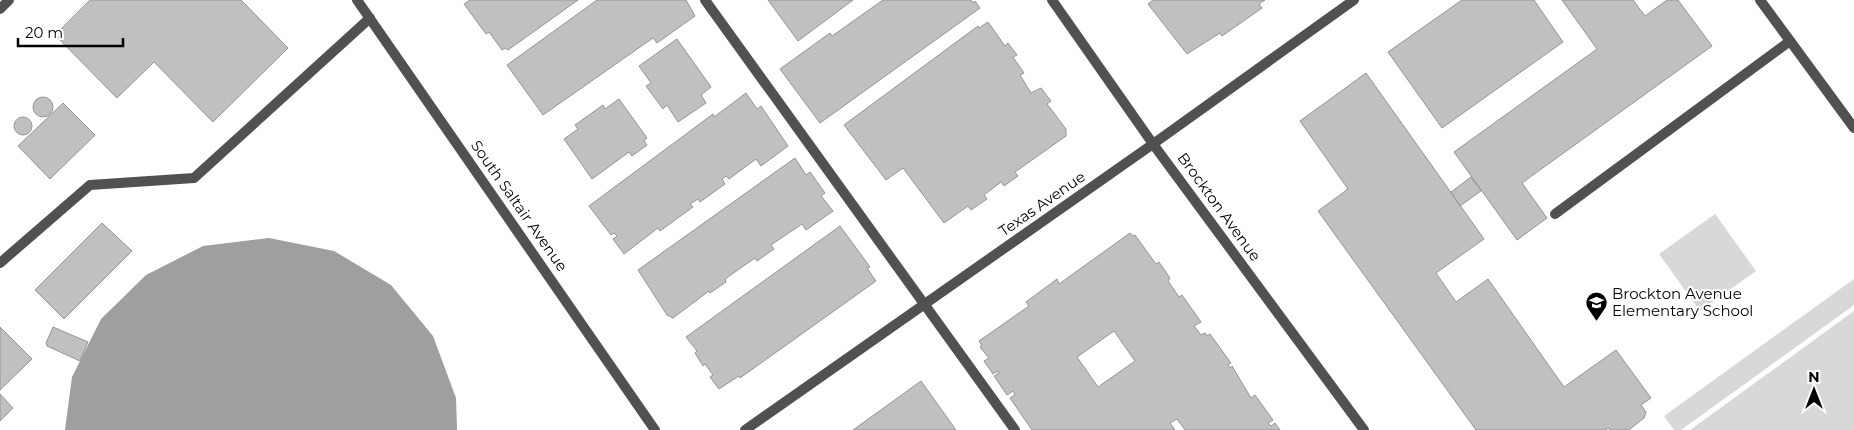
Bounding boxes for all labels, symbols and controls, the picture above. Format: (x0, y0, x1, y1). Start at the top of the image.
scale bar (18, 15, 122, 47)
text: 20 m (25, 23, 63, 42)
street label: South Saltair Avenue (467, 136, 572, 275)
street label: Brockton Avenue (1174, 149, 1265, 265)
street label: Texas Avenue (995, 167, 1089, 240)
place label: Brockton Avenue Elementary School (1612, 284, 1753, 320)
school or university icon: Brockton Avenue Elementary School (1584, 291, 1608, 322)
north arrow (1789, 365, 1839, 415)
text: N (1808, 368, 1820, 386)

